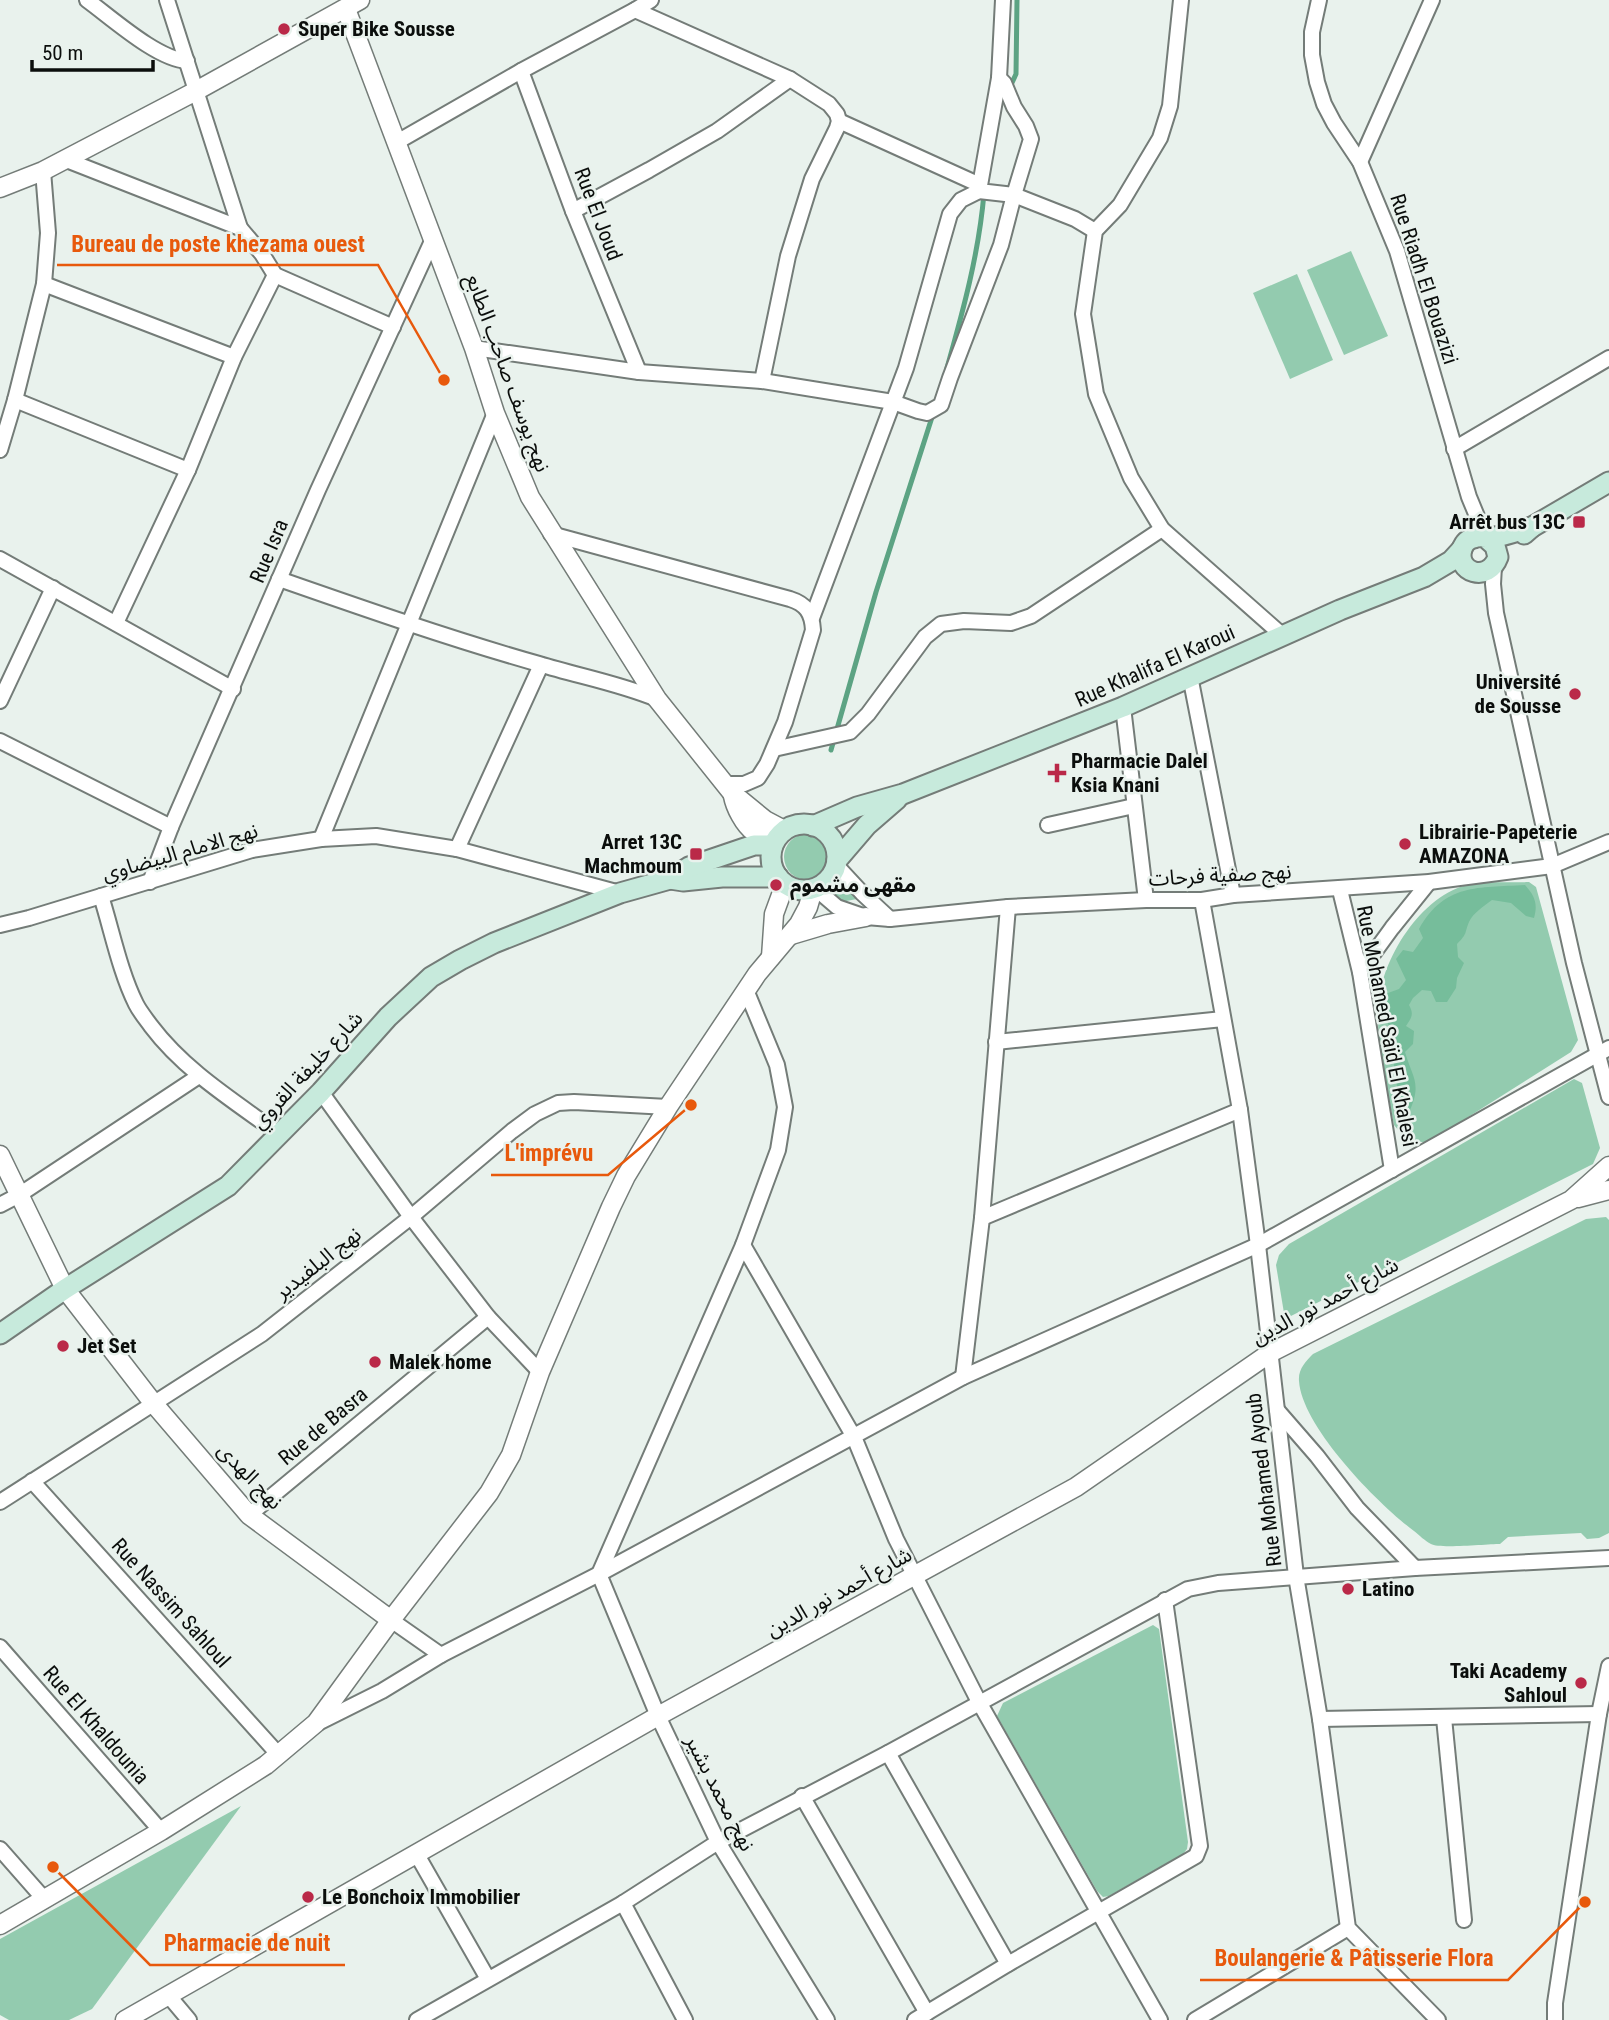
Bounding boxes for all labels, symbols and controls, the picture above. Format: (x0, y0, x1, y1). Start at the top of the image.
place label: Super Bike Sousse (298, 17, 455, 41)
marker: Super Bike Sousse (276, 21, 292, 37)
scale bar (32, 28, 152, 72)
text: 50 m (42, 41, 83, 65)
street label: Rue El Joud (569, 164, 627, 264)
street label: Rue Riadh El Bouazizi (1385, 191, 1463, 367)
callout: Bureau de poste khezama ouest (57, 221, 378, 265)
text: Bureau de poste khezama ouest (71, 231, 365, 258)
street label: نهج يوسف صاحب الطابع (458, 271, 555, 476)
place label: Arrêt bus 13C (1449, 510, 1565, 534)
marker: Arrêt bus 13C (1571, 514, 1587, 530)
street label: Rue Isra (245, 516, 293, 586)
street label: Rue Khalifa El Karoui (1072, 620, 1238, 712)
place label: Université de Sousse (1474, 670, 1561, 718)
marker: Université de Sousse (1567, 686, 1583, 702)
place label: Pharmacie Dalel Ksia Knani (1071, 749, 1208, 797)
marker: Pharmacie Dalel Ksia Knani (1049, 765, 1065, 781)
street label: نهج الامام البيضاوي (99, 818, 262, 890)
place label: Librairie-Papeterie AMAZONA (1419, 820, 1577, 868)
place label: Arret 13C Machmoum (584, 830, 682, 878)
marker: Librairie-Papeterie AMAZONA (1397, 836, 1413, 852)
marker: Arret 13C Machmoum (688, 846, 704, 862)
street label: نهج صفية فرحات (1148, 859, 1292, 894)
place label: مقهى مشموم (790, 873, 916, 901)
marker: مقهى مشموم (768, 877, 784, 893)
street label: Rue Mohamed Saïd El Khalesi (1352, 903, 1422, 1149)
street label: شارع خليفة القروي (246, 1006, 371, 1136)
callout: L'imprévu (491, 1131, 608, 1175)
text: L'imprévu (505, 1140, 593, 1167)
street label: نهج البلفيدير (269, 1222, 368, 1307)
street label: شارع أحمد نور الدين (1247, 1252, 1404, 1352)
place label: Jet Set (77, 1334, 136, 1358)
marker: Jet Set (55, 1338, 71, 1354)
place label: Malek home (389, 1350, 491, 1374)
marker: Malek home (367, 1354, 383, 1370)
street label: Rue de Basra (274, 1382, 372, 1470)
street label: Rue Mohamed Ayoub (1241, 1392, 1287, 1568)
street label: نهج الهدى (210, 1438, 287, 1516)
street label: Rue Nassim Sahloul (107, 1534, 235, 1672)
street label: شارع أحمد نور الدين (762, 1542, 917, 1645)
place label: Latino (1362, 1577, 1414, 1601)
marker: Latino (1340, 1581, 1356, 1597)
place label: Taki Academy Sahloul (1450, 1659, 1568, 1707)
street label: Rue El Khaldounia (38, 1661, 154, 1789)
marker: Taki Academy Sahloul (1573, 1675, 1589, 1691)
street label: نهج محمد بشير (677, 1730, 760, 1856)
place label: Le Bonchoix Immobilier (322, 1885, 520, 1909)
marker: Le Bonchoix Immobilier (300, 1889, 316, 1905)
callout: Pharmacie de nuit (150, 1921, 345, 1965)
text: Pharmacie de nuit (164, 1930, 330, 1957)
callout: Boulangerie & Pâtisserie Flora (1200, 1936, 1508, 1980)
text: Boulangerie & Pâtisserie Flora (1214, 1945, 1494, 1972)

